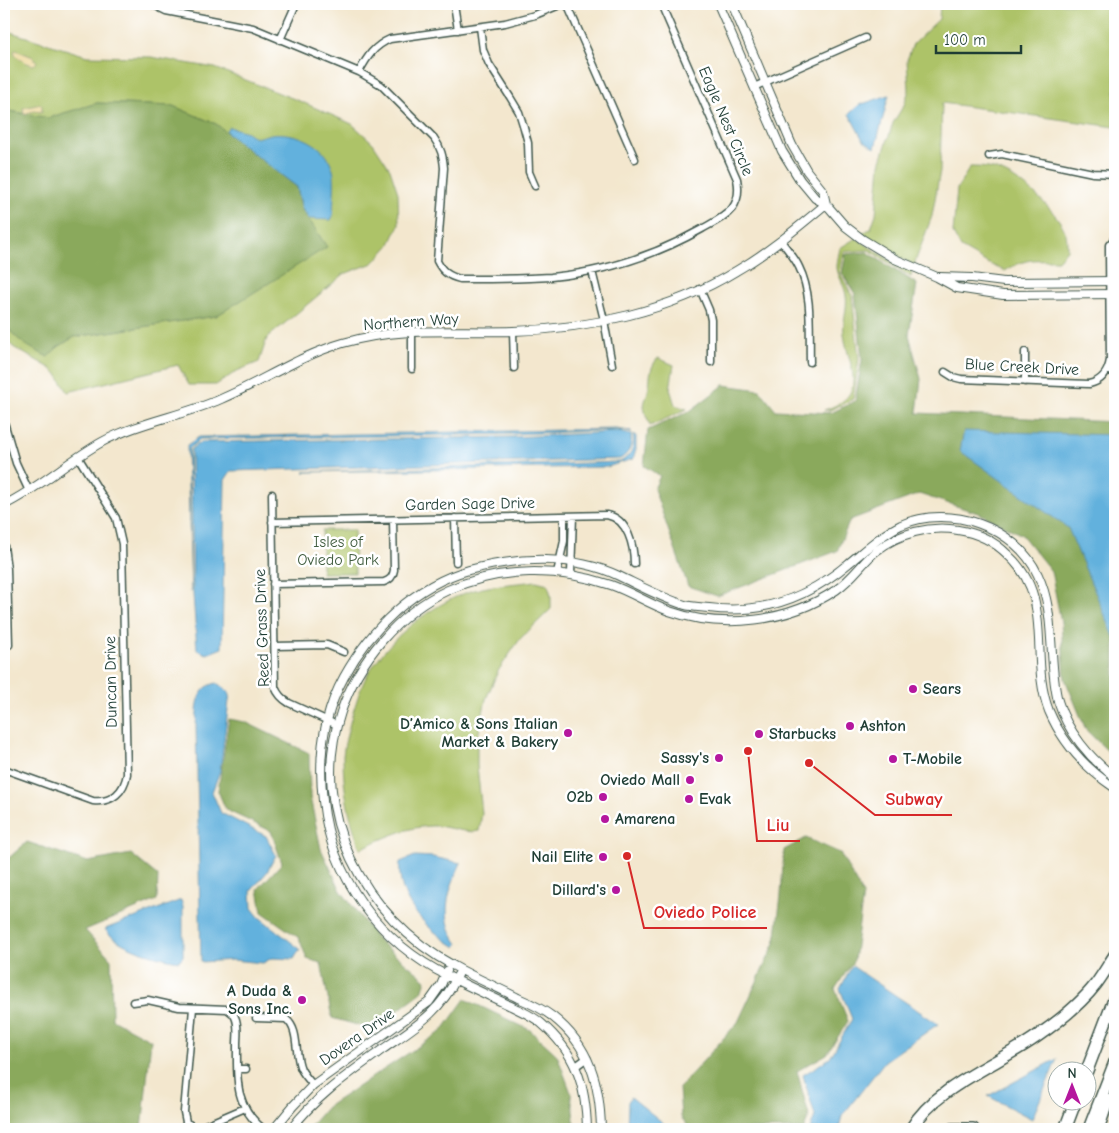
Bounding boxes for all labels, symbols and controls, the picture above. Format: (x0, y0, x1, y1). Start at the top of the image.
scale bar (936, 22, 1022, 54)
text: 100 m (944, 31, 986, 49)
street label: Eagle Nest Circle (695, 64, 757, 178)
street label: Northern Way (363, 310, 460, 334)
street label: Blue Creek Drive (964, 355, 1080, 379)
street label: Garden Sage Drive (405, 494, 535, 514)
park label: Isles of Oviedo Park (297, 533, 379, 569)
street label: Reed Grass Drive (251, 569, 273, 687)
street label: Duncan Drive (101, 636, 121, 728)
place label: Sears (923, 680, 961, 698)
marker: Sears (907, 683, 919, 695)
place label: D’Amico & Sons Italian Market & Bakery (400, 715, 559, 751)
place label: Ashton (860, 717, 906, 735)
marker: Ashton (844, 720, 856, 732)
place label: Starbucks (769, 725, 836, 743)
marker: D’Amico & Sons Italian Market & Bakery (562, 727, 574, 739)
marker: Starbucks (753, 728, 765, 740)
place label: Sassy's (661, 749, 709, 767)
place label: T-Mobile (903, 750, 962, 768)
marker: Sassy's (713, 752, 725, 764)
marker: T-Mobile (887, 753, 899, 765)
place label: Oviedo Mall (600, 771, 680, 789)
marker: Oviedo Mall (684, 774, 696, 786)
callout: Subway (875, 782, 952, 815)
place label: O2b (566, 788, 593, 806)
text: Subway (885, 789, 943, 810)
place label: Evak (699, 790, 731, 808)
marker: O2b (597, 791, 609, 803)
marker: Evak (683, 793, 695, 805)
callout: Liu (757, 808, 800, 841)
place label: Amarena (615, 810, 675, 828)
marker: Amarena (599, 813, 611, 825)
text: Liu (767, 815, 789, 836)
place label: Nail Elite (531, 848, 593, 866)
marker: Nail Elite (597, 851, 609, 863)
place label: Dillard's (552, 881, 606, 899)
marker: Dillard's (610, 884, 622, 896)
callout: Oviedo Police (644, 895, 767, 928)
text: Oviedo Police (654, 902, 756, 923)
place label: A Duda & Sons Inc. (227, 982, 292, 1018)
marker: A Duda & Sons Inc. (296, 994, 308, 1006)
street label: Dovera Drive (316, 1005, 398, 1069)
north arrow (1046, 1060, 1096, 1110)
text: N (1067, 1065, 1077, 1082)

